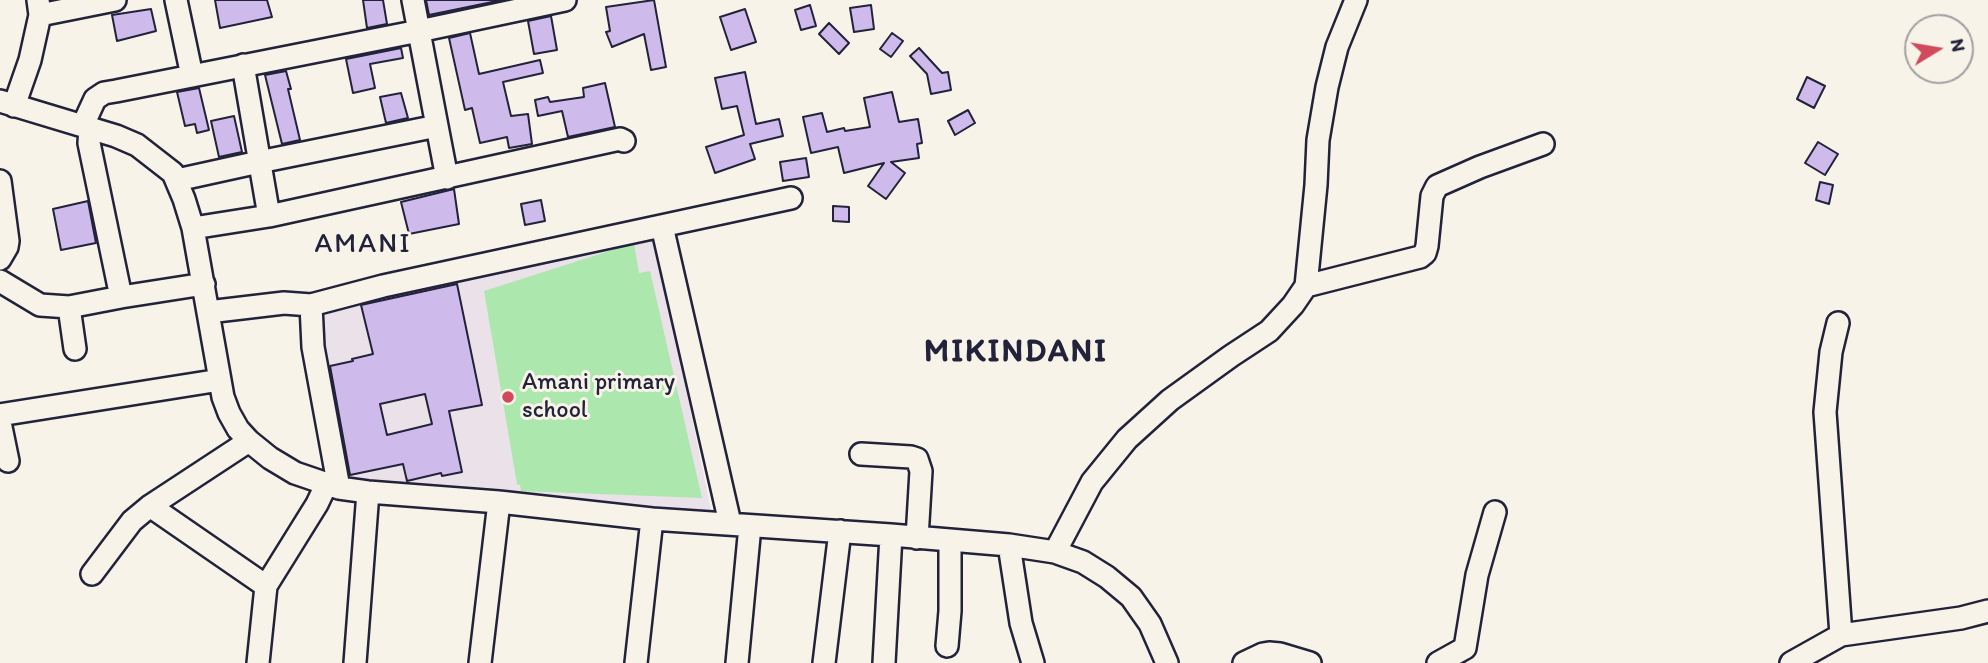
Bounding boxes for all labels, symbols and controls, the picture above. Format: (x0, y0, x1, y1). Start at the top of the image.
north arrow (1904, 14, 1974, 84)
text: N (1946, 37, 1971, 54)
district label: AMANI (315, 228, 411, 262)
district label: MIKINDANI (927, 334, 1105, 372)
place label: Amani primary school (522, 369, 675, 425)
marker: Amani primary school (500, 389, 516, 405)

